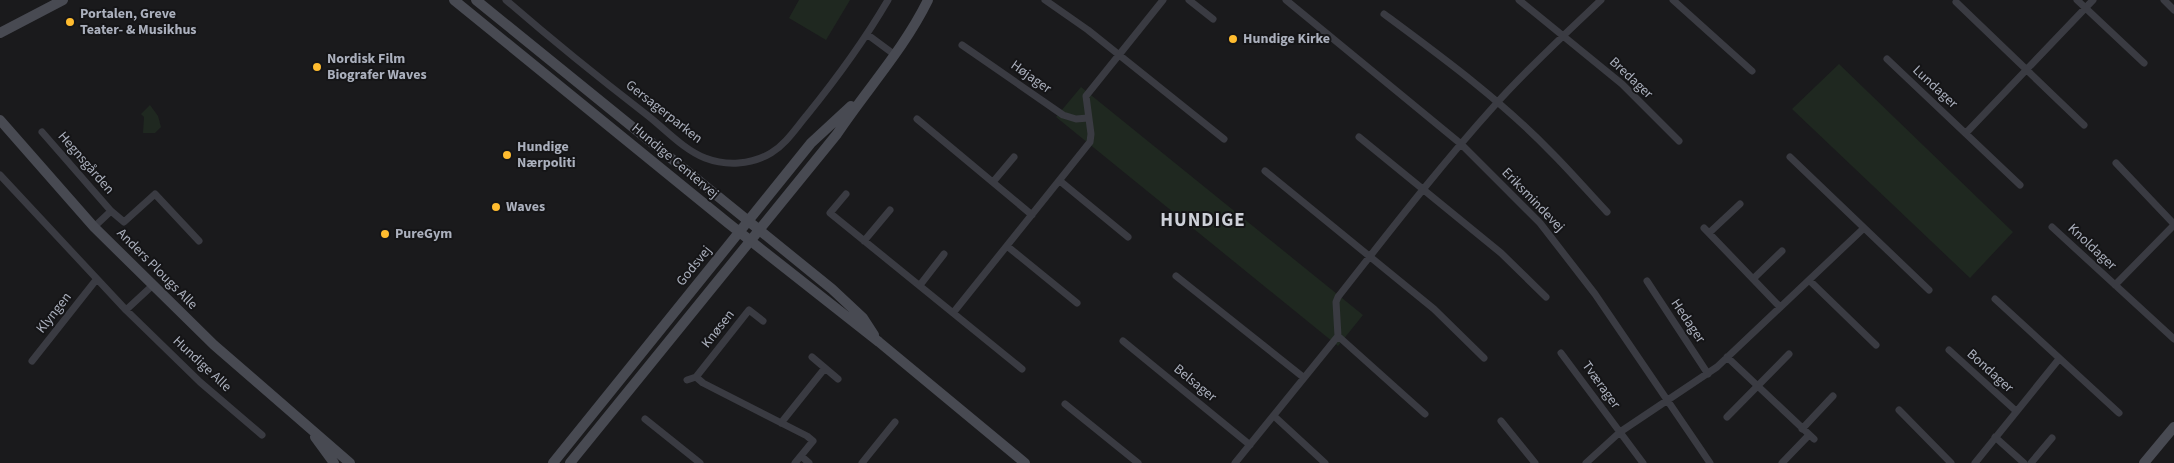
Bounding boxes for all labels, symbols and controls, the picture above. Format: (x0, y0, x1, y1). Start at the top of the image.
place label: Portalen, Greve Teater- & Musikhus (80, 4, 197, 40)
marker: Portalen, Greve Teater- & Musikhus (64, 16, 76, 28)
place label: Hundige Kirke (1243, 29, 1330, 49)
marker: Hundige Kirke (1227, 33, 1239, 45)
place label: Nordisk Film Biografer Waves (327, 49, 427, 85)
street label: Bredager (1605, 52, 1657, 104)
street label: Højager (1006, 56, 1056, 98)
marker: Nordisk Film Biografer Waves (311, 61, 323, 73)
street label: Lundager (1908, 61, 1962, 113)
street label: Gersagerparken (621, 76, 707, 148)
street label: Hundige Centervej (627, 118, 723, 204)
street label: Hegnsgården (53, 127, 119, 199)
place label: Hundige Nærpoliti (517, 137, 576, 173)
marker: Hundige Nærpoliti (501, 149, 513, 161)
street label: Eriksmindevej (1497, 163, 1569, 237)
place label: Waves (506, 197, 545, 217)
marker: Waves (490, 201, 502, 213)
district label: HUNDIGE (1160, 207, 1246, 234)
street label: Knoldager (2063, 219, 2121, 275)
street label: Anders Plougs Alle (112, 224, 202, 314)
place label: PureGym (395, 224, 452, 244)
marker: PureGym (379, 228, 391, 240)
street label: Godsvej (672, 242, 716, 290)
street label: Klyngen (32, 288, 76, 338)
street label: Hedager (1666, 295, 1710, 347)
street label: Knøsen (697, 306, 739, 352)
street label: Hundige Alle (168, 331, 236, 397)
street label: Bondager (1962, 345, 2018, 398)
street label: Tværager (1577, 357, 1625, 413)
street label: Belsager (1169, 359, 1221, 407)

